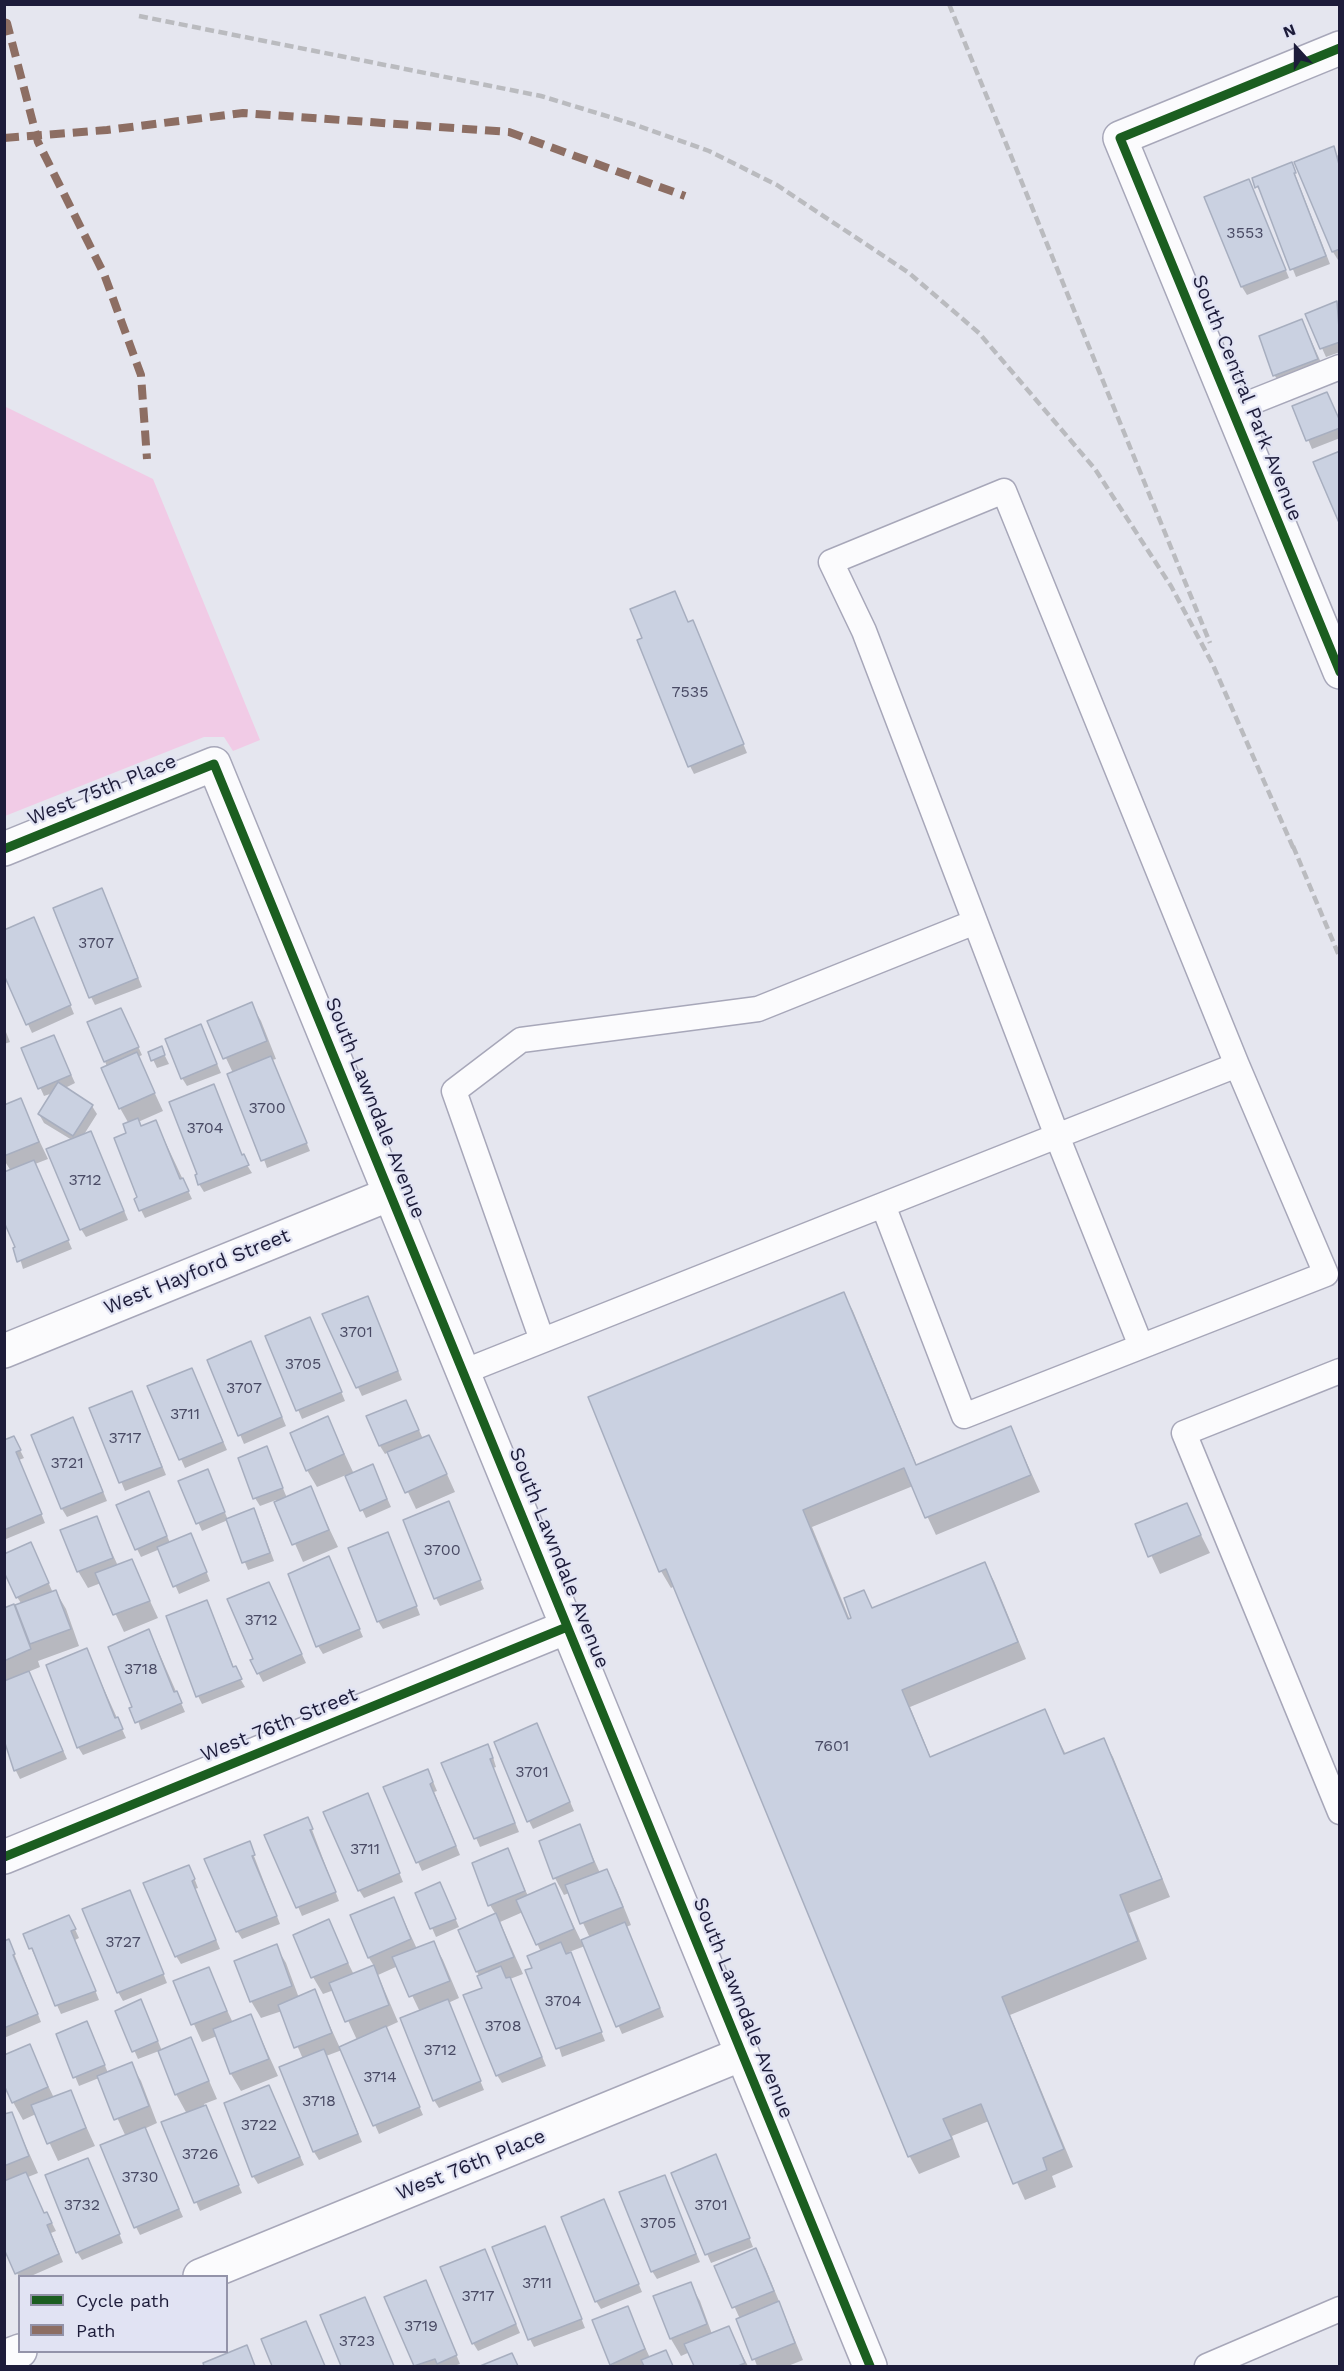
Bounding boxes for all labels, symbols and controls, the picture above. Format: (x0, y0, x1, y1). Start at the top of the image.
north arrow (1266, 18, 1326, 78)
text: N (1280, 20, 1298, 42)
house number: 3553 (1226, 223, 1264, 243)
street label: South Central Park Avenue (1187, 271, 1307, 525)
house number: 7535 (672, 682, 708, 702)
street label: West 75th Place (24, 749, 180, 831)
house number: 3707 (78, 933, 114, 953)
street label: South Lawndale Avenue (320, 994, 430, 1222)
house number: 3700 (248, 1098, 286, 1118)
house number: 3704 (186, 1118, 224, 1138)
house number: 3712 (68, 1170, 102, 1190)
street label: West Hayford Street (101, 1224, 293, 1320)
house number: 3701 (339, 1322, 373, 1342)
house number: 3705 (285, 1354, 321, 1374)
house number: 3707 (226, 1378, 262, 1398)
house number: 3711 (170, 1404, 200, 1424)
house number: 3717 (109, 1428, 141, 1448)
street label: South Lawndale Avenue (504, 1444, 614, 1672)
house number: 3721 (50, 1453, 84, 1473)
house number: 3700 (423, 1540, 461, 1560)
house number: 3712 (244, 1610, 278, 1630)
house number: 3718 (124, 1659, 158, 1679)
street label: West 76th Street (197, 1683, 361, 1767)
house number: 7601 (815, 1736, 849, 1756)
house number: 3701 (515, 1762, 549, 1782)
house number: 3711 (350, 1839, 380, 1859)
street label: South Lawndale Avenue (688, 1894, 798, 2122)
house number: 3727 (105, 1932, 141, 1952)
house number: 3704 (544, 1991, 582, 2011)
house number: 3708 (484, 2016, 522, 2036)
house number: 3712 (423, 2040, 457, 2060)
house number: 3714 (363, 2067, 397, 2087)
house number: 3718 (302, 2091, 336, 2111)
house number: 3722 (241, 2115, 277, 2135)
street label: West 76th Place (393, 2124, 549, 2206)
house number: 3726 (182, 2144, 218, 2164)
house number: 3730 (122, 2167, 158, 2187)
house number: 3732 (64, 2195, 100, 2215)
house number: 3701 (694, 2195, 728, 2215)
house number: 3705 (640, 2213, 676, 2233)
house number: 3711 (522, 2273, 552, 2293)
legend (18, 2275, 228, 2353)
house number: 3717 (462, 2286, 494, 2306)
text: Cycle path (76, 2290, 170, 2311)
house number: 3719 (404, 2316, 438, 2336)
text: Path (76, 2320, 116, 2341)
house number: 3723 (339, 2331, 375, 2351)

